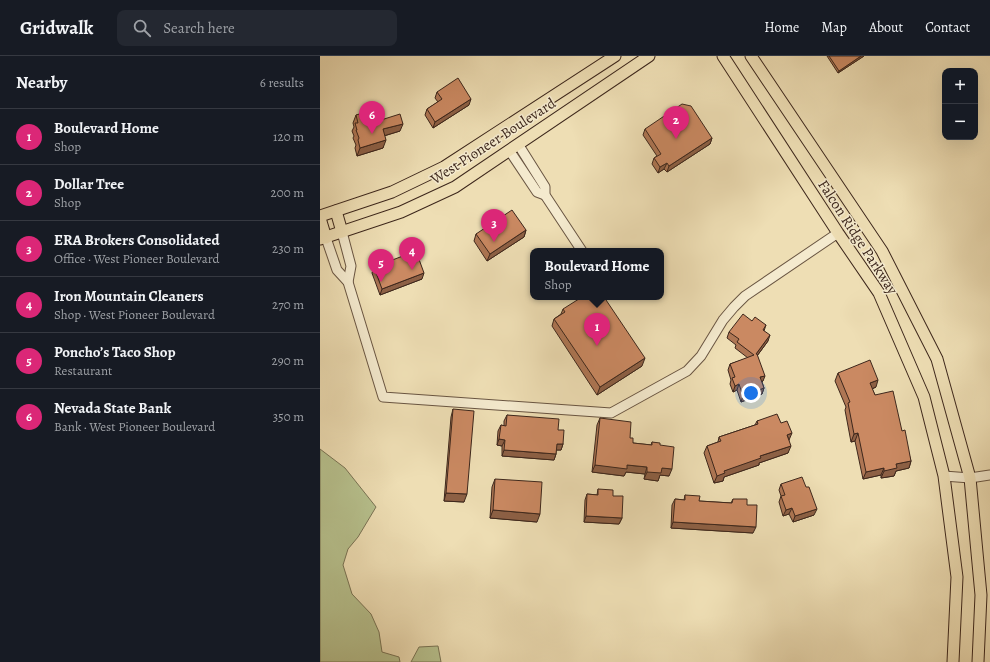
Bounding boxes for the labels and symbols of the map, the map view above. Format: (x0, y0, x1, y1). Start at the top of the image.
street label: West Pioneer Boulevard (426, 92, 560, 190)
pin: 6 (359, 101, 385, 134)
pin: 2 (663, 106, 689, 139)
street label: Falcon Ridge Parkway (813, 176, 903, 298)
pin: 3 (481, 209, 507, 242)
pin: 4 (399, 237, 425, 270)
pin: 5 (368, 249, 394, 282)
pin: 1 (584, 313, 610, 346)
your location (741, 383, 761, 403)

